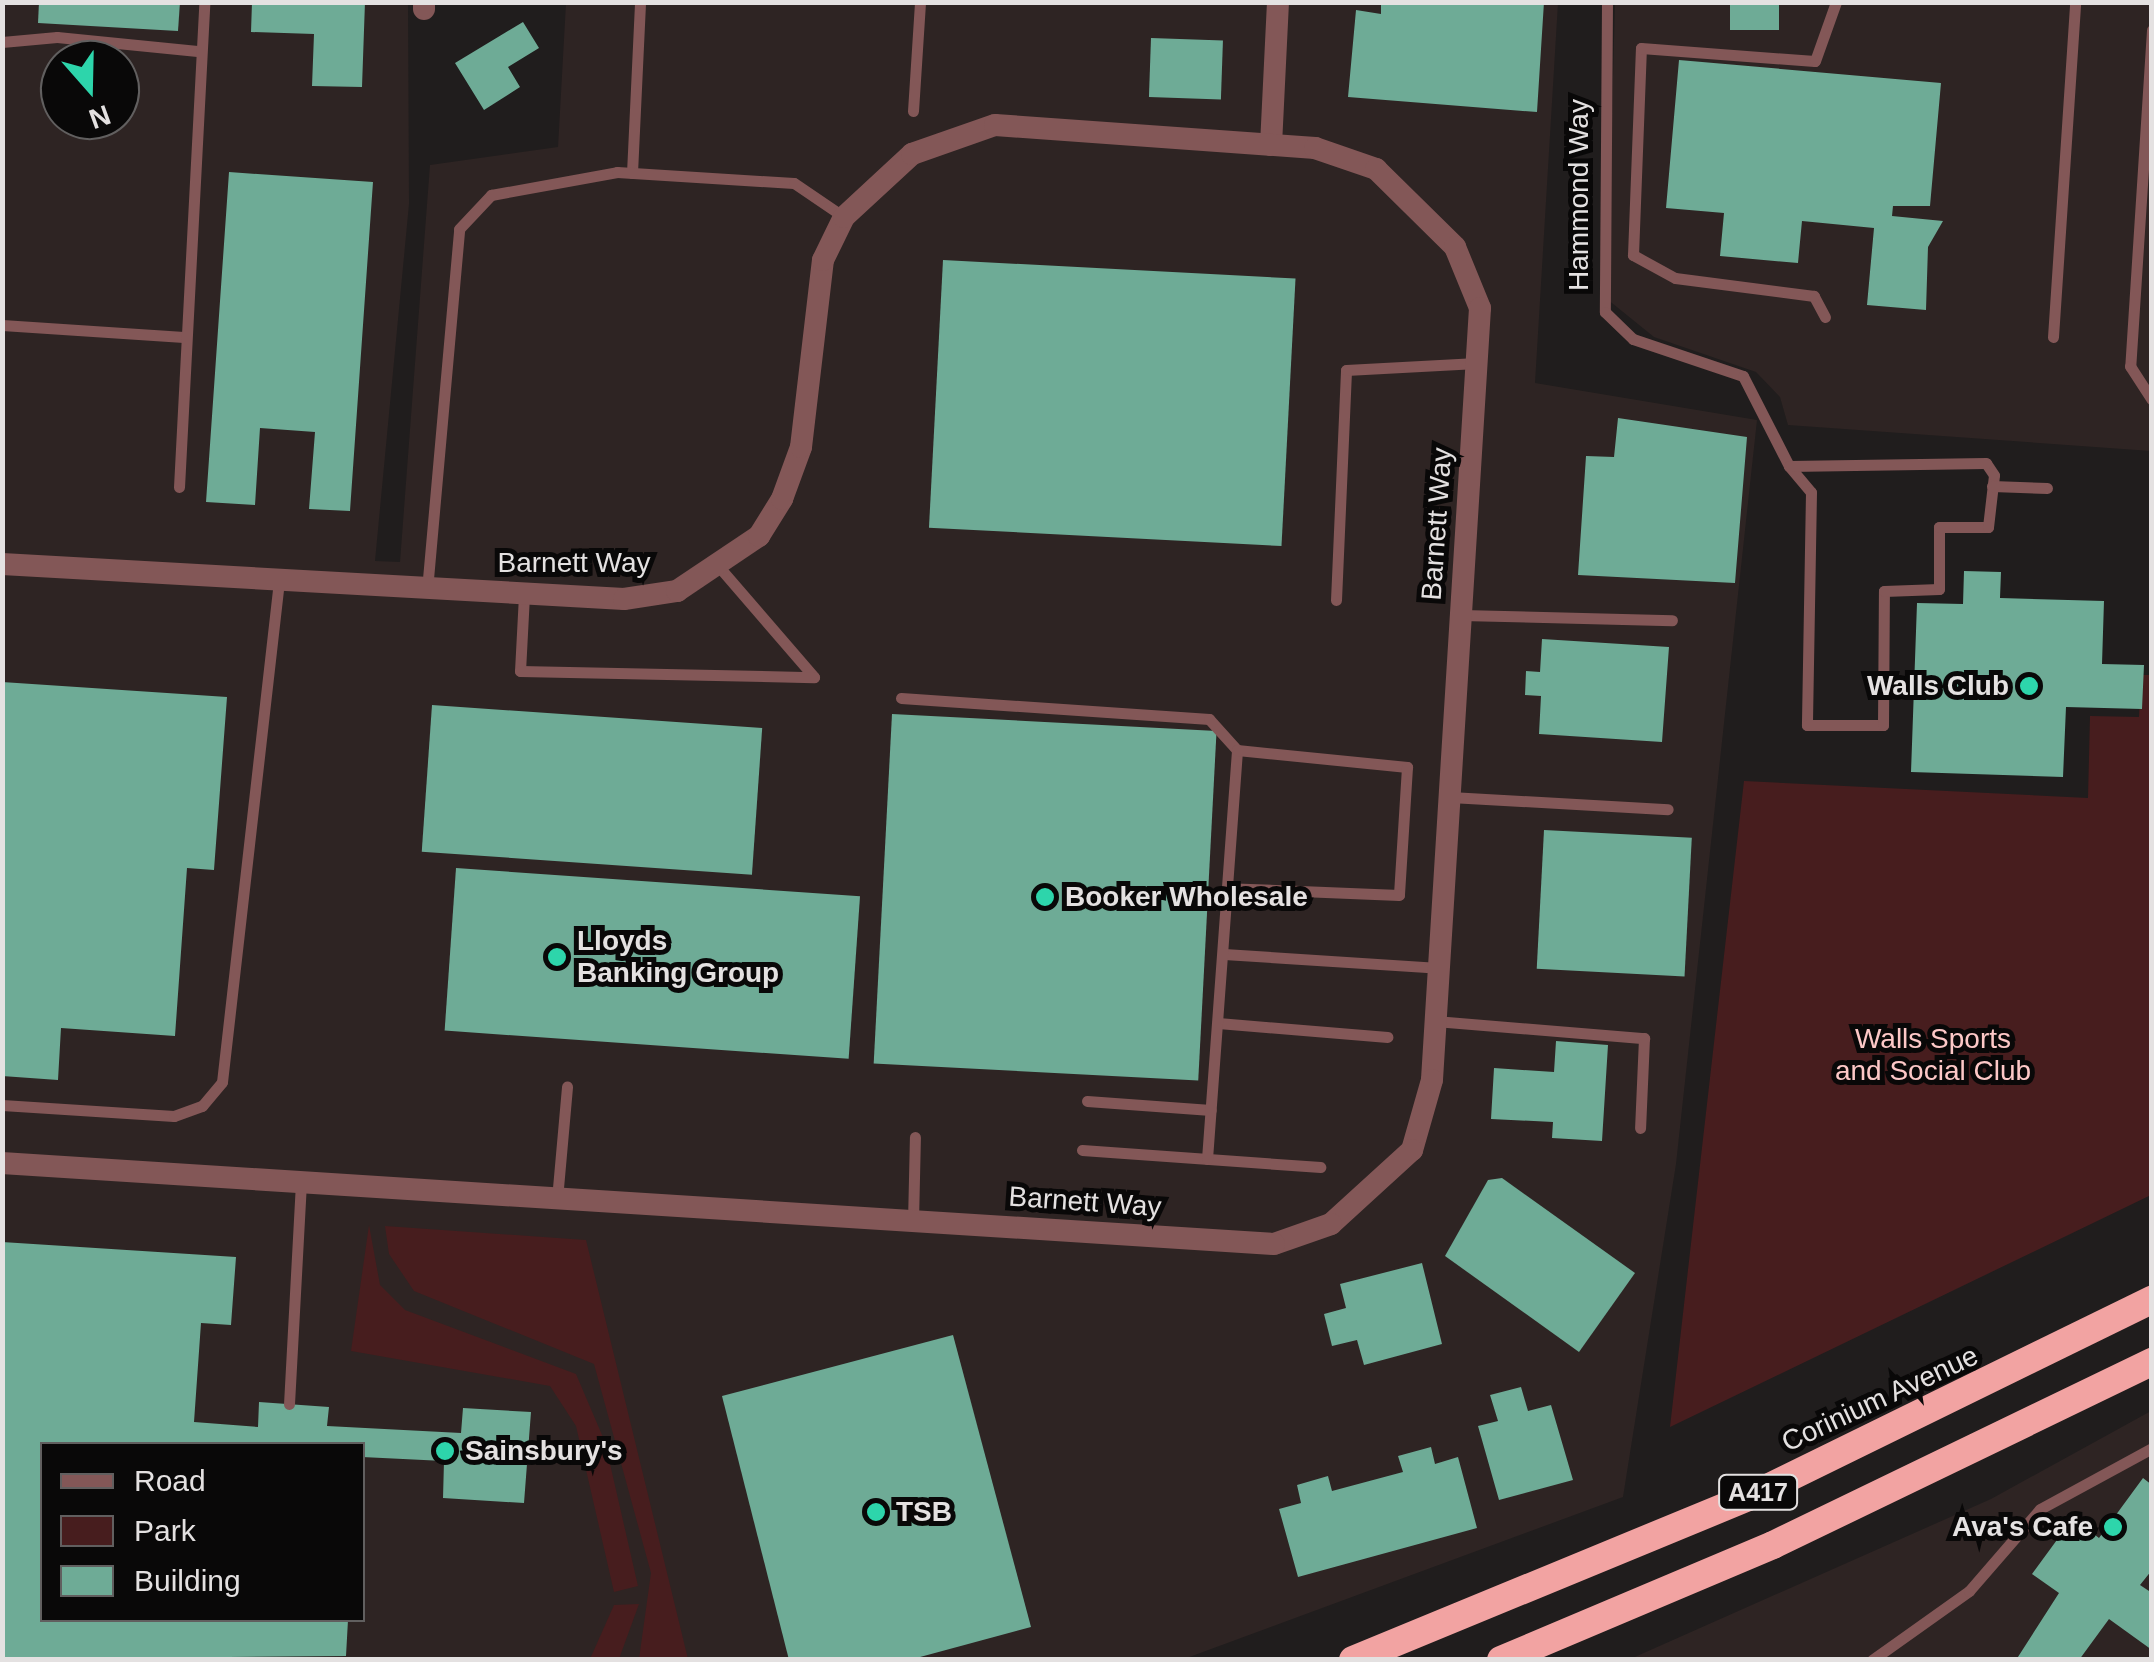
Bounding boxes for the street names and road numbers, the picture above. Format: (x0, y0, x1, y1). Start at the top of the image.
street label: Hammond Way (1562, 99, 1596, 291)
street label: Barnett Way (1415, 447, 1459, 601)
street label: Barnett Way (497, 546, 651, 580)
street label: Barnett Way (1008, 1180, 1162, 1224)
street label: Corinium Avenue (1776, 1338, 1984, 1460)
road number: A417 (1718, 1472, 1798, 1512)

